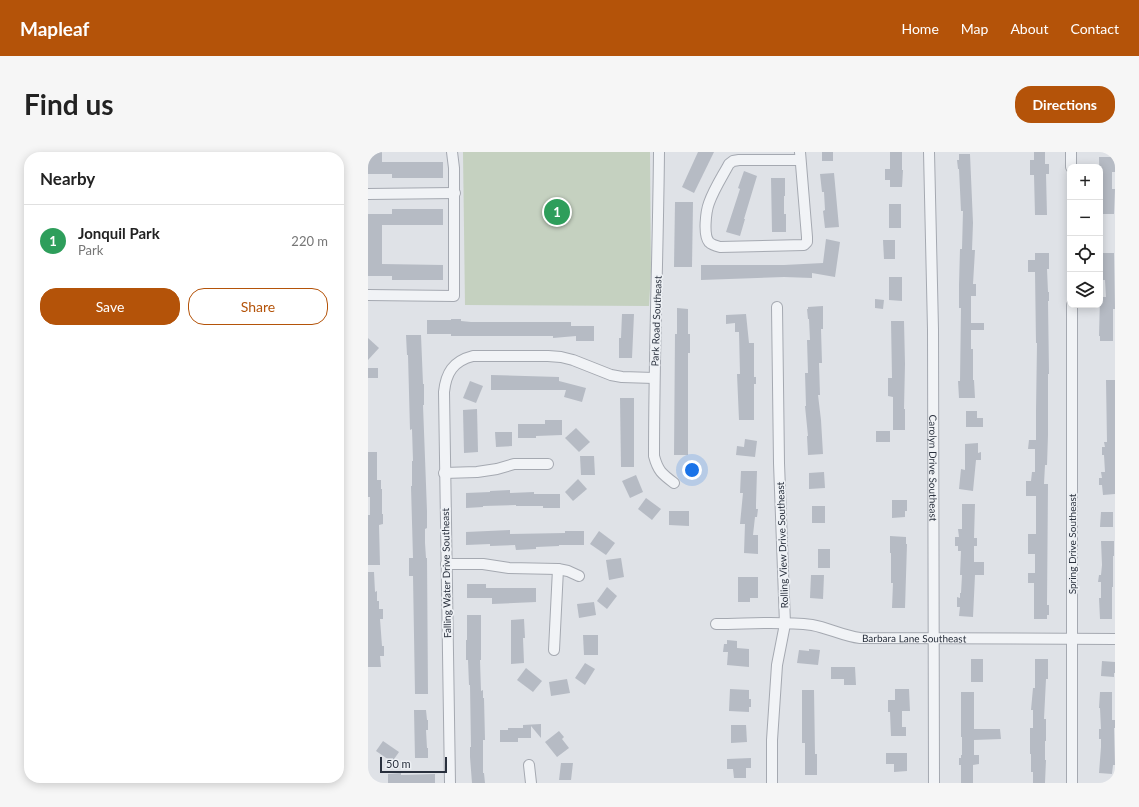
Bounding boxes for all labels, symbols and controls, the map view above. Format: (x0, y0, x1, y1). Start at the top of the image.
text: Mapleaf (20, 17, 89, 40)
text: Home (901, 20, 939, 37)
text: Map (961, 20, 988, 37)
text: About (1010, 20, 1048, 37)
text: Contact (1070, 20, 1119, 37)
button: Directions (1015, 86, 1115, 123)
text: Find us (24, 87, 114, 121)
map controls (1067, 164, 1103, 308)
button: + (1067, 164, 1103, 200)
text: Nearby (40, 168, 95, 189)
pin: 1 (544, 197, 570, 227)
button: − (1067, 200, 1103, 236)
text: Jonquil Park (78, 224, 160, 242)
text: 1 (49, 233, 57, 249)
text: 220 m (291, 233, 328, 249)
button: locate (1067, 236, 1103, 272)
text: Park (78, 242, 103, 258)
button: layers (1067, 272, 1103, 308)
street label: Park Road Southeast (648, 275, 664, 367)
button: Save (40, 288, 180, 325)
button: Share (188, 288, 328, 325)
street label: Carolyn Drive Southeast (927, 414, 939, 522)
your location (682, 460, 702, 480)
street label: Rolling View Drive Southeast (774, 481, 790, 609)
street label: Spring Drive Southeast (1066, 493, 1078, 594)
street label: Falling Water Drive Southeast (439, 507, 453, 638)
street label: Barbara Lane Southeast (862, 632, 967, 644)
scale bar (380, 755, 447, 774)
text: 50 m (386, 757, 411, 770)

